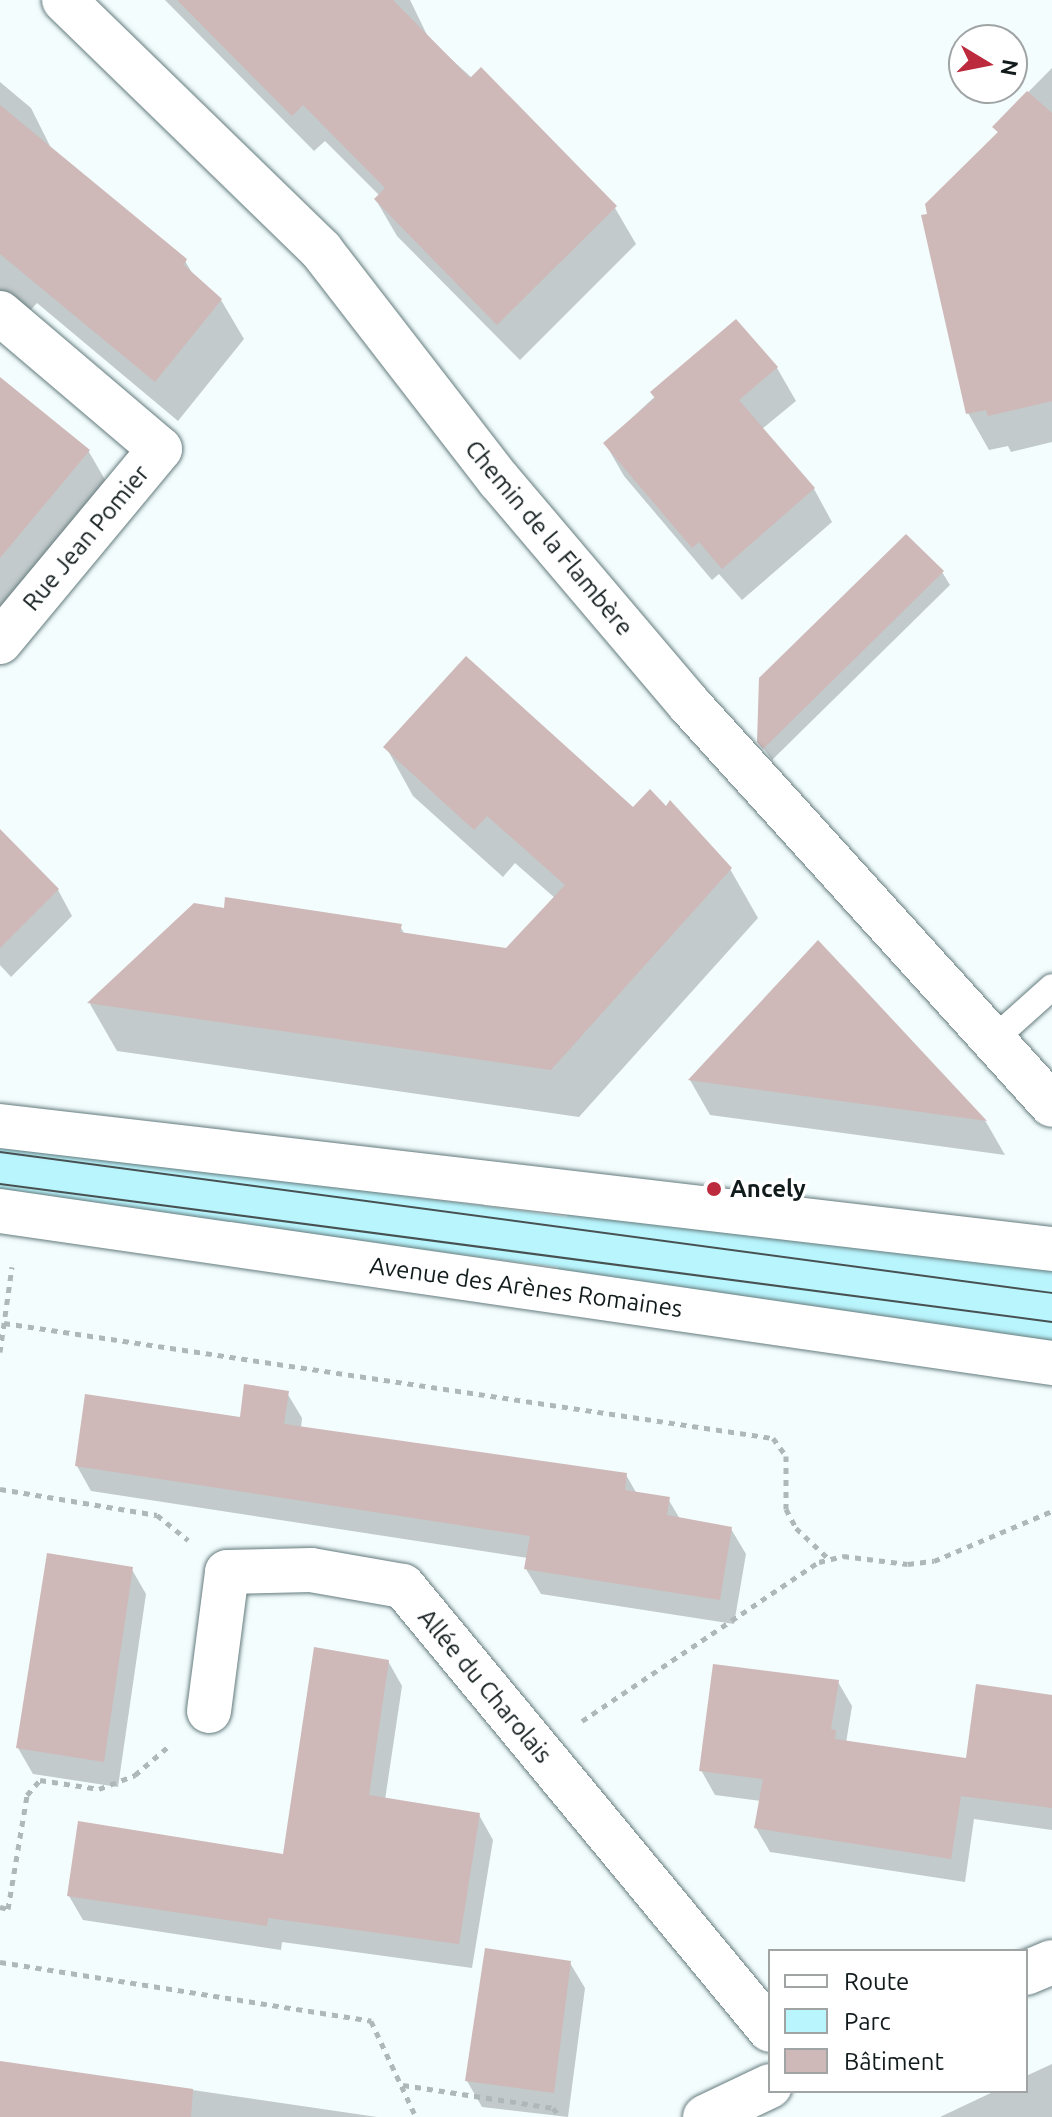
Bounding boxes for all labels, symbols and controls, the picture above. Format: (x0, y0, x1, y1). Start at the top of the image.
north arrow (948, 24, 1028, 104)
text: N (996, 58, 1024, 78)
street label: Chemin de la Flambère (459, 435, 639, 641)
street label: Rue Jean Pomier (17, 459, 155, 617)
place label: Ancely (730, 1175, 806, 1203)
marker: Ancely (705, 1180, 723, 1198)
street label: Avenue des Arènes Romaines (368, 1251, 684, 1323)
street label: Allée du Charolais (412, 1603, 558, 1769)
legend (768, 1949, 1028, 2093)
text: Route (844, 1968, 909, 1995)
text: Parc (844, 2008, 891, 2035)
text: Bâtiment (844, 2048, 944, 2075)

